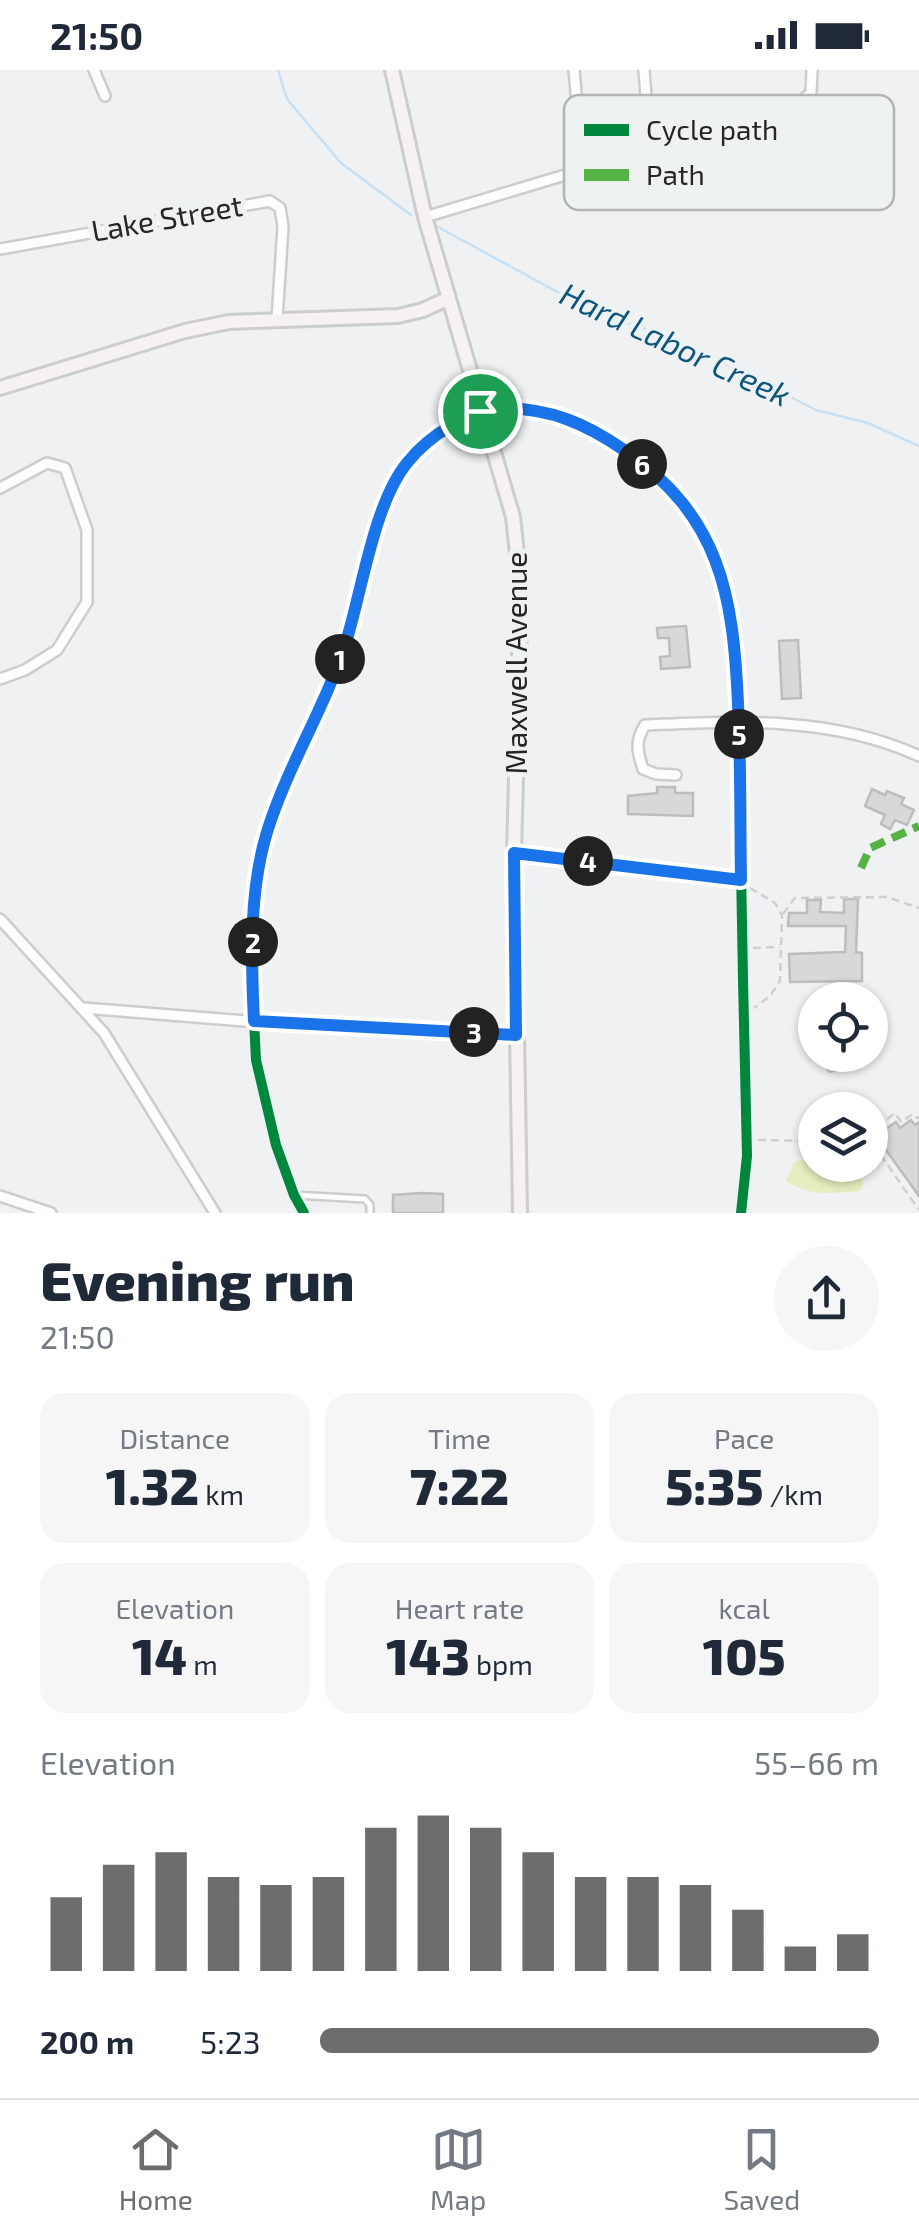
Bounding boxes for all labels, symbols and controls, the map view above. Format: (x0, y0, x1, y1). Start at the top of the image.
text: 21:50 (50, 12, 143, 58)
legend (564, 95, 894, 210)
text: Cycle path (646, 112, 778, 146)
text: Path (646, 157, 705, 191)
street label: Lake Street (88, 186, 245, 248)
water label: Hard Labor Creek (555, 273, 797, 413)
pin (438, 369, 523, 454)
icon: arrive (453, 384, 508, 439)
pin: 6 (617, 439, 667, 489)
text: 6 (634, 447, 650, 481)
street label: Maxwell Avenue (497, 552, 533, 774)
pin: 1 (315, 634, 365, 684)
text: 1 (334, 642, 346, 676)
pin: 5 (714, 709, 764, 759)
text: 5 (731, 717, 747, 751)
pin: 4 (563, 836, 613, 886)
text: 4 (579, 844, 597, 878)
pin: 2 (228, 917, 278, 967)
text: 2 (245, 925, 261, 959)
map controls (798, 982, 888, 1182)
button: locate (798, 982, 888, 1072)
pin: 3 (449, 1007, 499, 1057)
text: 3 (466, 1015, 482, 1049)
button: layers (798, 1092, 888, 1182)
text: Evening run (40, 1246, 355, 1312)
button: share (774, 1246, 879, 1351)
text: 21:50 (40, 1317, 115, 1355)
text: Distance (120, 1421, 230, 1455)
text: Time (428, 1421, 491, 1455)
text: Pace (714, 1421, 774, 1455)
text: 1.32 (106, 1455, 199, 1515)
text: 7:22 (410, 1455, 509, 1515)
text: 5:35 (665, 1455, 763, 1515)
text: km (199, 1477, 244, 1511)
text: /km (763, 1477, 823, 1511)
text: Elevation (115, 1591, 234, 1625)
text: Heart rate (395, 1591, 524, 1625)
text: kcal (719, 1591, 770, 1625)
text: 14 (132, 1625, 187, 1685)
text: 143 (386, 1625, 470, 1685)
text: 105 (703, 1625, 786, 1685)
text: m (187, 1647, 218, 1681)
text: bpm (470, 1647, 533, 1681)
text: Elevation (40, 1743, 176, 1781)
text: 55–66 m (754, 1743, 879, 1781)
text: 200 m (40, 2022, 134, 2060)
text: 5:23 (200, 2022, 260, 2060)
tab: Home (119, 2122, 193, 2216)
tab: Map (430, 2122, 486, 2216)
tab: Saved (724, 2122, 800, 2216)

